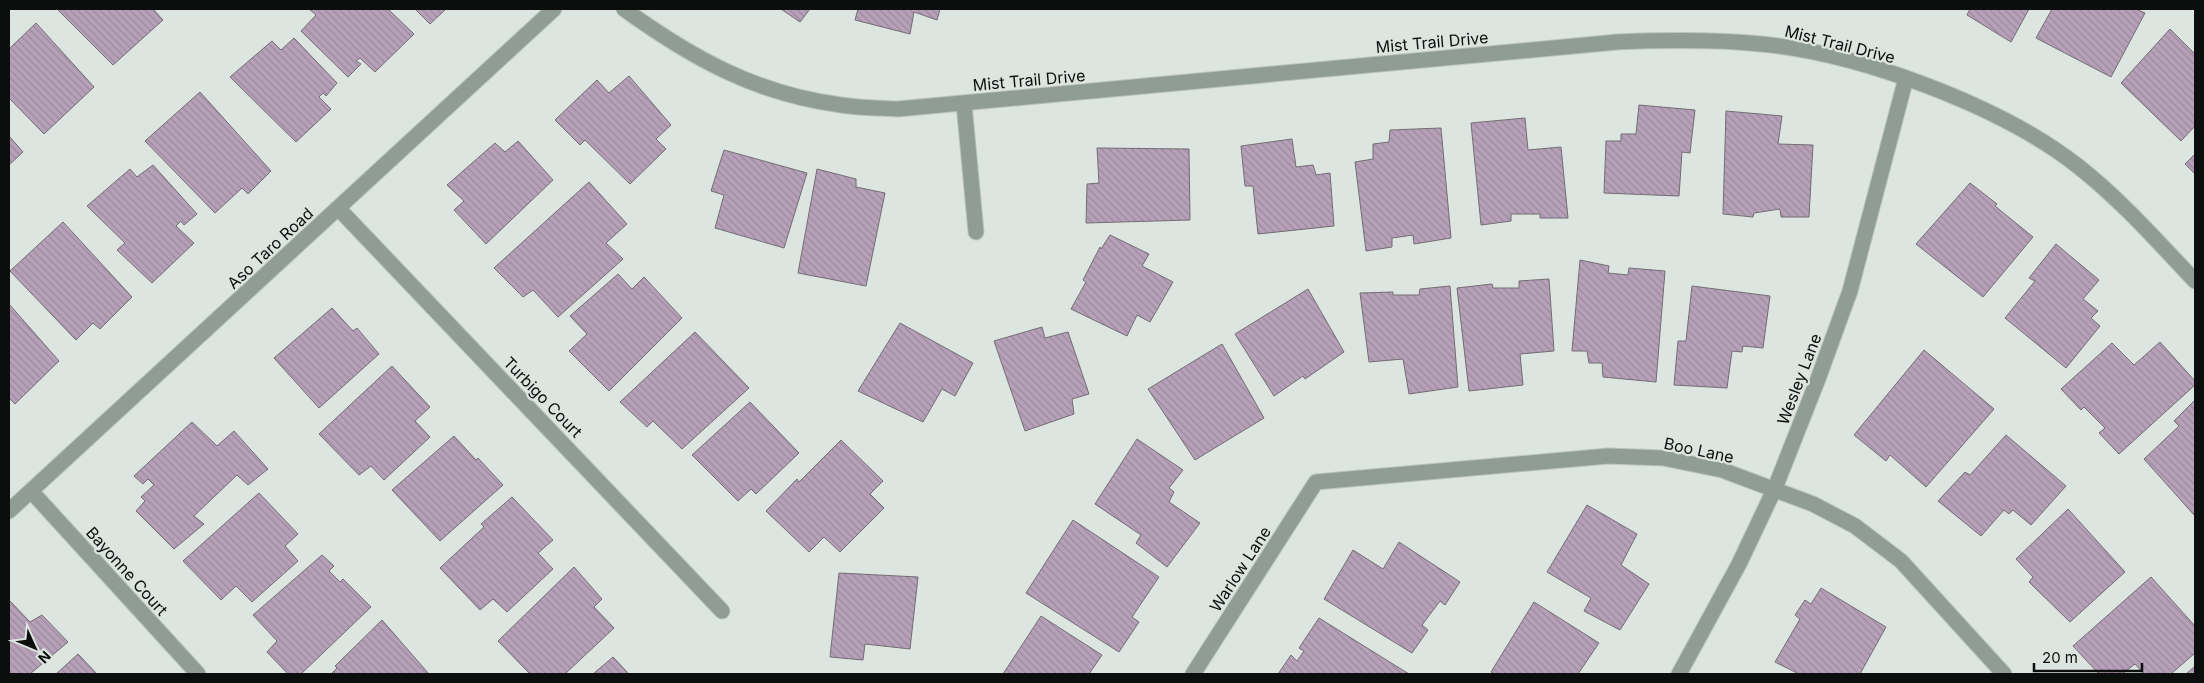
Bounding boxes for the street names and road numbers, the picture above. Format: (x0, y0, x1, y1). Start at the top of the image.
street label: Mist Trail Drive (1783, 21, 1897, 67)
street label: Mist Trail Drive (1375, 27, 1489, 57)
street label: Mist Trail Drive (972, 65, 1086, 95)
street label: Aso Taro Road (223, 203, 317, 293)
street label: Wesley Lane (1772, 331, 1826, 427)
street label: Turbigo Court (499, 352, 587, 442)
street label: Boo Lane (1662, 433, 1736, 467)
street label: Bayonne Court (82, 523, 172, 619)
street label: Warlow Lane (1205, 523, 1275, 615)

